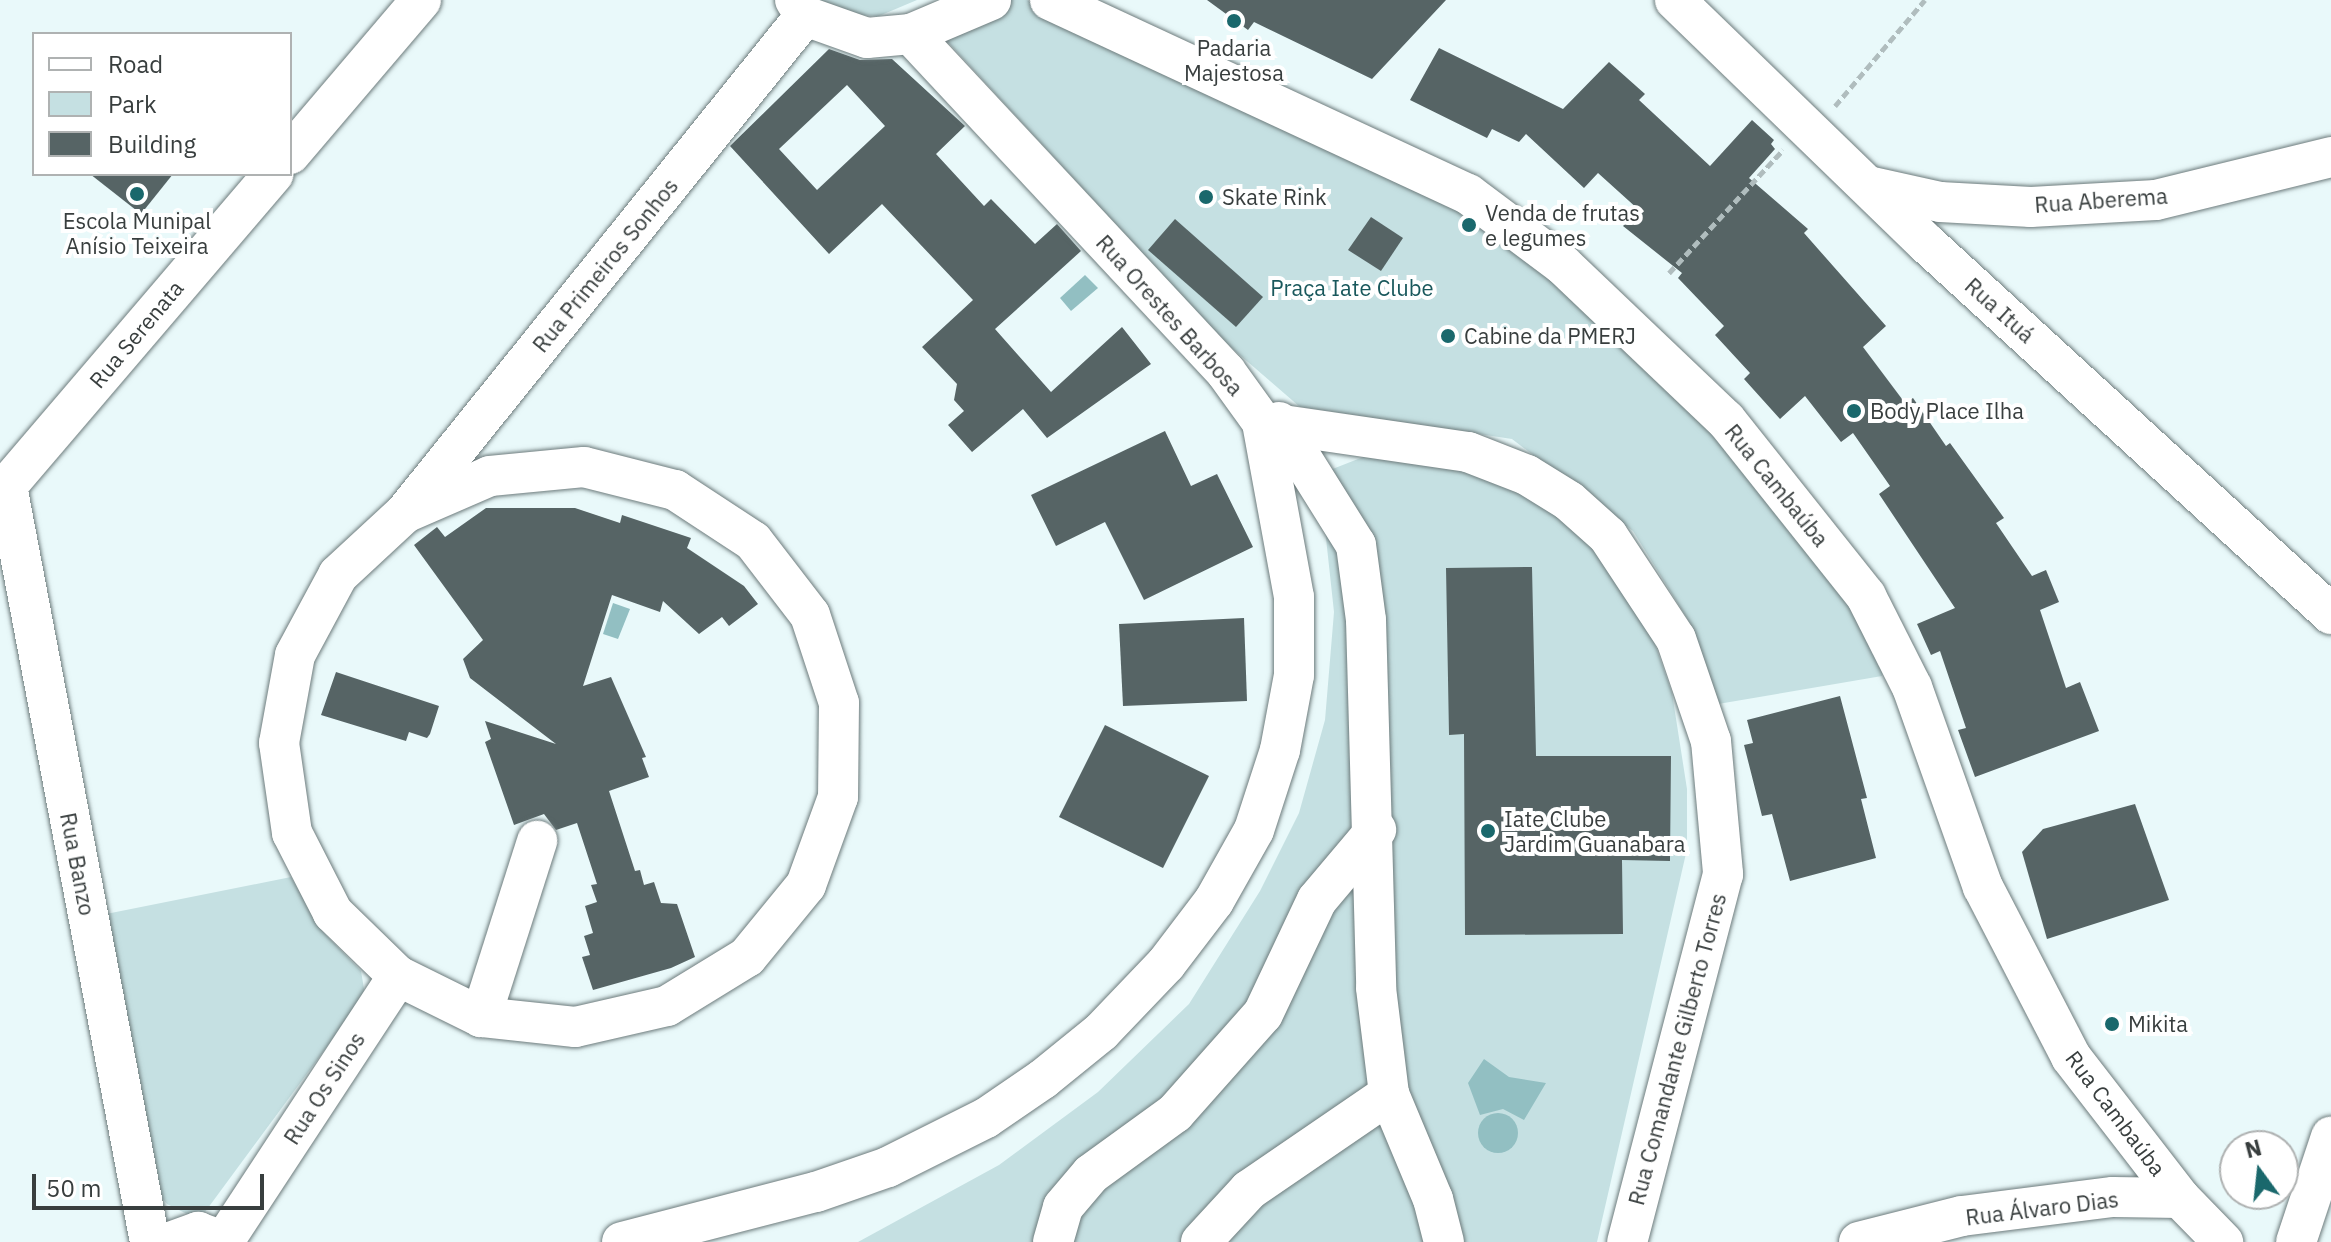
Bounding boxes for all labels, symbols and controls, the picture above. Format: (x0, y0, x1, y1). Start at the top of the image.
marker: Padaria Majestosa (1225, 12, 1243, 30)
legend (32, 32, 292, 176)
place label: Padaria Majestosa (1184, 34, 1284, 86)
text: Road (108, 48, 163, 80)
text: Park (108, 88, 157, 120)
text: Building (108, 128, 196, 160)
street label: Rua Primeiros Sonhos (527, 173, 683, 357)
street label: Rua Aberema (2034, 182, 2168, 218)
place label: Skate Rink (1222, 184, 1327, 210)
marker: Escola Munipal Anísio Teixeira (128, 185, 146, 203)
marker: Skate Rink (1197, 188, 1215, 206)
place label: Venda de frutas e legumes (1485, 199, 1640, 250)
place label: Escola Munipal Anísio Teixeira (63, 207, 211, 258)
marker: Venda de frutas e legumes (1460, 216, 1478, 234)
street label: Rua Orestes Barbosa (1091, 229, 1249, 401)
street label: Rua Ituá (1960, 272, 2040, 348)
street label: Rua Serenata (83, 275, 189, 393)
park label: Praça Iate Clube (1270, 275, 1434, 301)
place label: Cabine da PMERJ (1464, 323, 1636, 349)
marker: Cabine da PMERJ (1439, 327, 1457, 345)
place label: Body Place Ilha (1870, 398, 2024, 424)
marker: Body Place Ilha (1845, 402, 1863, 420)
street label: Rua Cambaúba (1720, 419, 1834, 551)
place label: Iate Clube Jardim Guanabara (1504, 805, 1686, 856)
street label: Rua Banzo (55, 810, 101, 918)
marker: Iate Clube Jardim Guanabara (1479, 822, 1497, 840)
street label: Rua Comandante Gilberto Torres (1623, 890, 1731, 1208)
place label: Mikita (2128, 1011, 2188, 1037)
marker: Mikita (2103, 1015, 2121, 1033)
street label: Rua Os Sinos (278, 1027, 370, 1149)
street label: Rua Cambaúba (2060, 1045, 2172, 1181)
north arrow (2219, 1130, 2299, 1210)
text: N (2242, 1132, 2265, 1164)
scale bar (36, 1158, 268, 1208)
text: 50 m (46, 1172, 101, 1204)
street label: Rua Álvaro Dias (1964, 1186, 2120, 1230)

